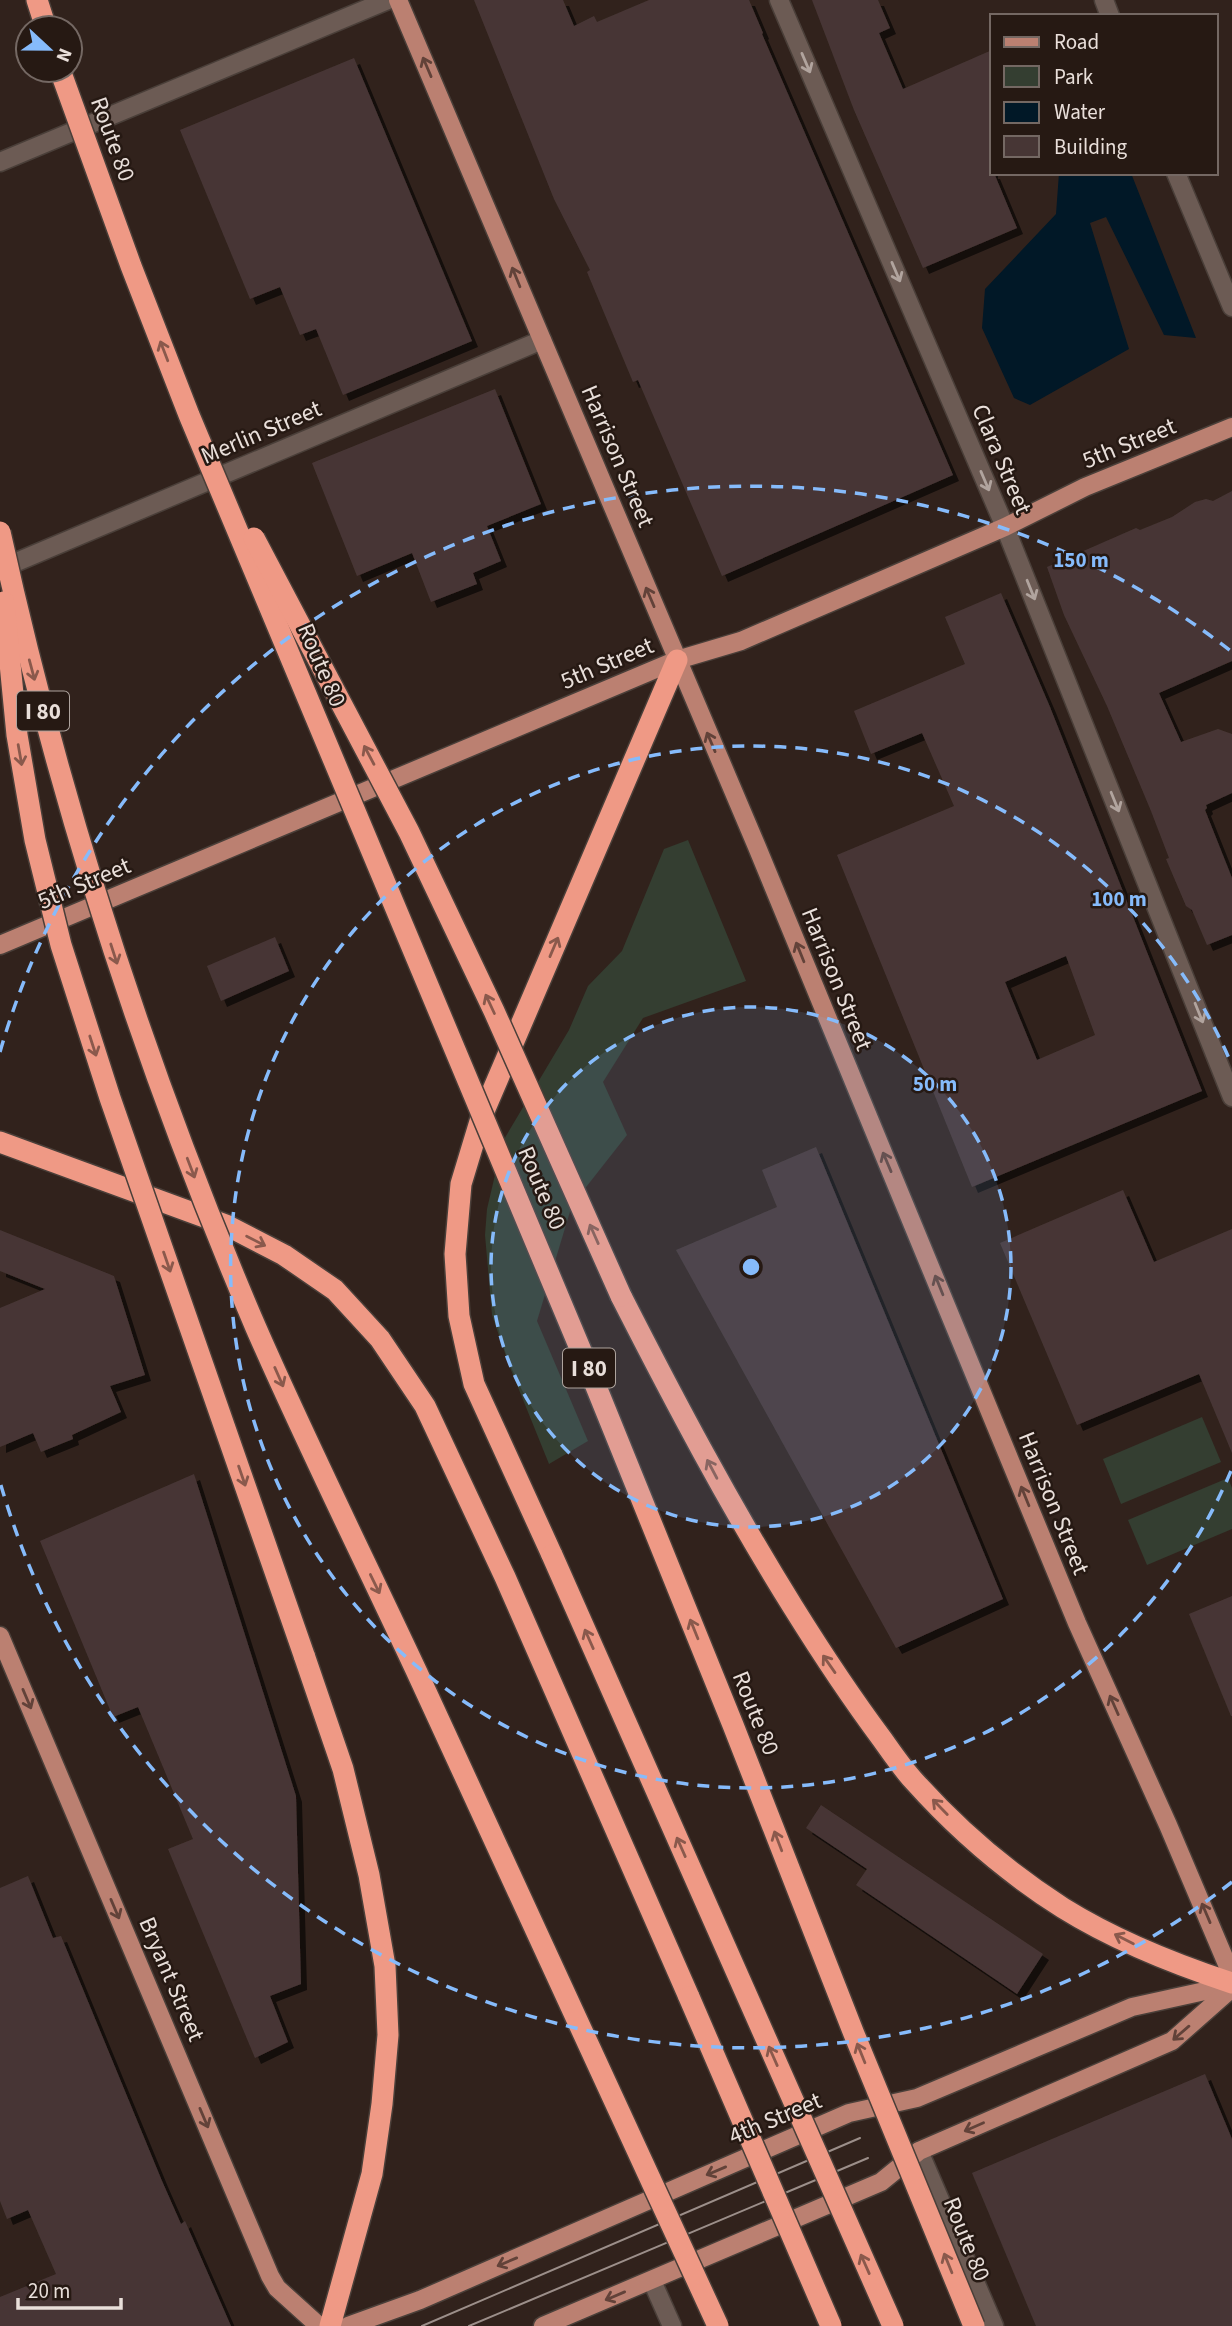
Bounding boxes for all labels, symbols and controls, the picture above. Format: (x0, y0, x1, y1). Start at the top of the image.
north arrow (14, 14, 84, 84)
legend (990, 14, 1218, 175)
text: Road (1054, 27, 1099, 57)
text: N (48, 44, 78, 66)
one-way arrow (800, 51, 813, 73)
one-way arrow (420, 57, 433, 78)
text: Park (1054, 62, 1094, 92)
street label: Route 80 (81, 92, 144, 186)
text: Water (1054, 97, 1106, 127)
text: Building (1054, 132, 1128, 162)
one-way arrow (890, 261, 903, 282)
one-way arrow (508, 266, 521, 288)
one-way arrow (157, 341, 170, 363)
street label: Harrison Street (572, 380, 663, 533)
street label: Merlin Street (196, 391, 327, 474)
street label: Clara Street (963, 399, 1040, 520)
street label: 5th Street (1077, 409, 1181, 478)
one-way arrow (980, 470, 993, 491)
text: 150 m (1053, 545, 1109, 575)
one-way arrow (1025, 579, 1038, 601)
one-way arrow (643, 587, 656, 608)
street label: Route 80 (288, 618, 355, 712)
street label: 5th Street (555, 628, 659, 699)
one-way arrow (26, 659, 39, 681)
road number: I 80 (17, 692, 69, 730)
one-way arrow (704, 732, 717, 753)
one-way arrow (14, 743, 27, 766)
one-way arrow (361, 746, 375, 766)
one-way arrow (1109, 790, 1122, 812)
street label: 5th Street (32, 848, 136, 919)
text: 100 m (1091, 884, 1147, 914)
street label: Harrison Street (792, 902, 881, 1056)
one-way arrow (548, 937, 561, 958)
one-way arrow (792, 941, 805, 963)
one-way arrow (109, 942, 121, 964)
one-way arrow (483, 994, 497, 1015)
one-way arrow (1193, 1002, 1206, 1024)
one-way arrow (88, 1035, 101, 1057)
text: 50 m (913, 1069, 957, 1099)
street label: Route 80 (508, 1141, 575, 1235)
one-way arrow (880, 1152, 893, 1173)
one-way arrow (186, 1156, 198, 1178)
one-way arrow (587, 1223, 600, 1245)
one-way arrow (245, 1234, 266, 1248)
one-way arrow (162, 1250, 174, 1272)
centre of rings (739, 1255, 763, 1279)
one-way arrow (931, 1275, 944, 1297)
road number: I 80 (563, 1348, 615, 1387)
one-way arrow (273, 1366, 286, 1388)
street label: Harrison Street (1009, 1426, 1098, 1580)
one-way arrow (704, 1459, 718, 1480)
one-way arrow (237, 1465, 249, 1487)
one-way arrow (1018, 1485, 1031, 1507)
one-way arrow (369, 1572, 382, 1594)
one-way arrow (687, 1619, 700, 1641)
one-way arrow (582, 1629, 595, 1651)
one-way arrow (822, 1654, 836, 1674)
street label: Route 80 (723, 1666, 788, 1760)
one-way arrow (21, 1688, 34, 1710)
one-way arrow (1107, 1695, 1120, 1716)
one-way arrow (932, 1799, 949, 1816)
one-way arrow (771, 1830, 784, 1852)
one-way arrow (674, 1837, 687, 1859)
one-way arrow (109, 1897, 122, 1919)
one-way arrow (1198, 1903, 1211, 1925)
street label: Bryant Street (130, 1912, 213, 2047)
one-way arrow (1114, 1932, 1134, 1946)
one-way arrow (1172, 2025, 1190, 2041)
one-way arrow (854, 2042, 867, 2064)
one-way arrow (766, 2045, 779, 2067)
street label: 4th Street (723, 2083, 827, 2154)
one-way arrow (198, 2107, 211, 2129)
one-way arrow (964, 2121, 986, 2134)
one-way arrow (706, 2165, 727, 2178)
street label: Route 80 (934, 2192, 999, 2286)
one-way arrow (858, 2253, 871, 2275)
one-way arrow (941, 2253, 954, 2274)
one-way arrow (497, 2256, 518, 2269)
scale bar (18, 2266, 121, 2310)
text: 20 m (28, 2276, 70, 2306)
one-way arrow (605, 2290, 627, 2303)

